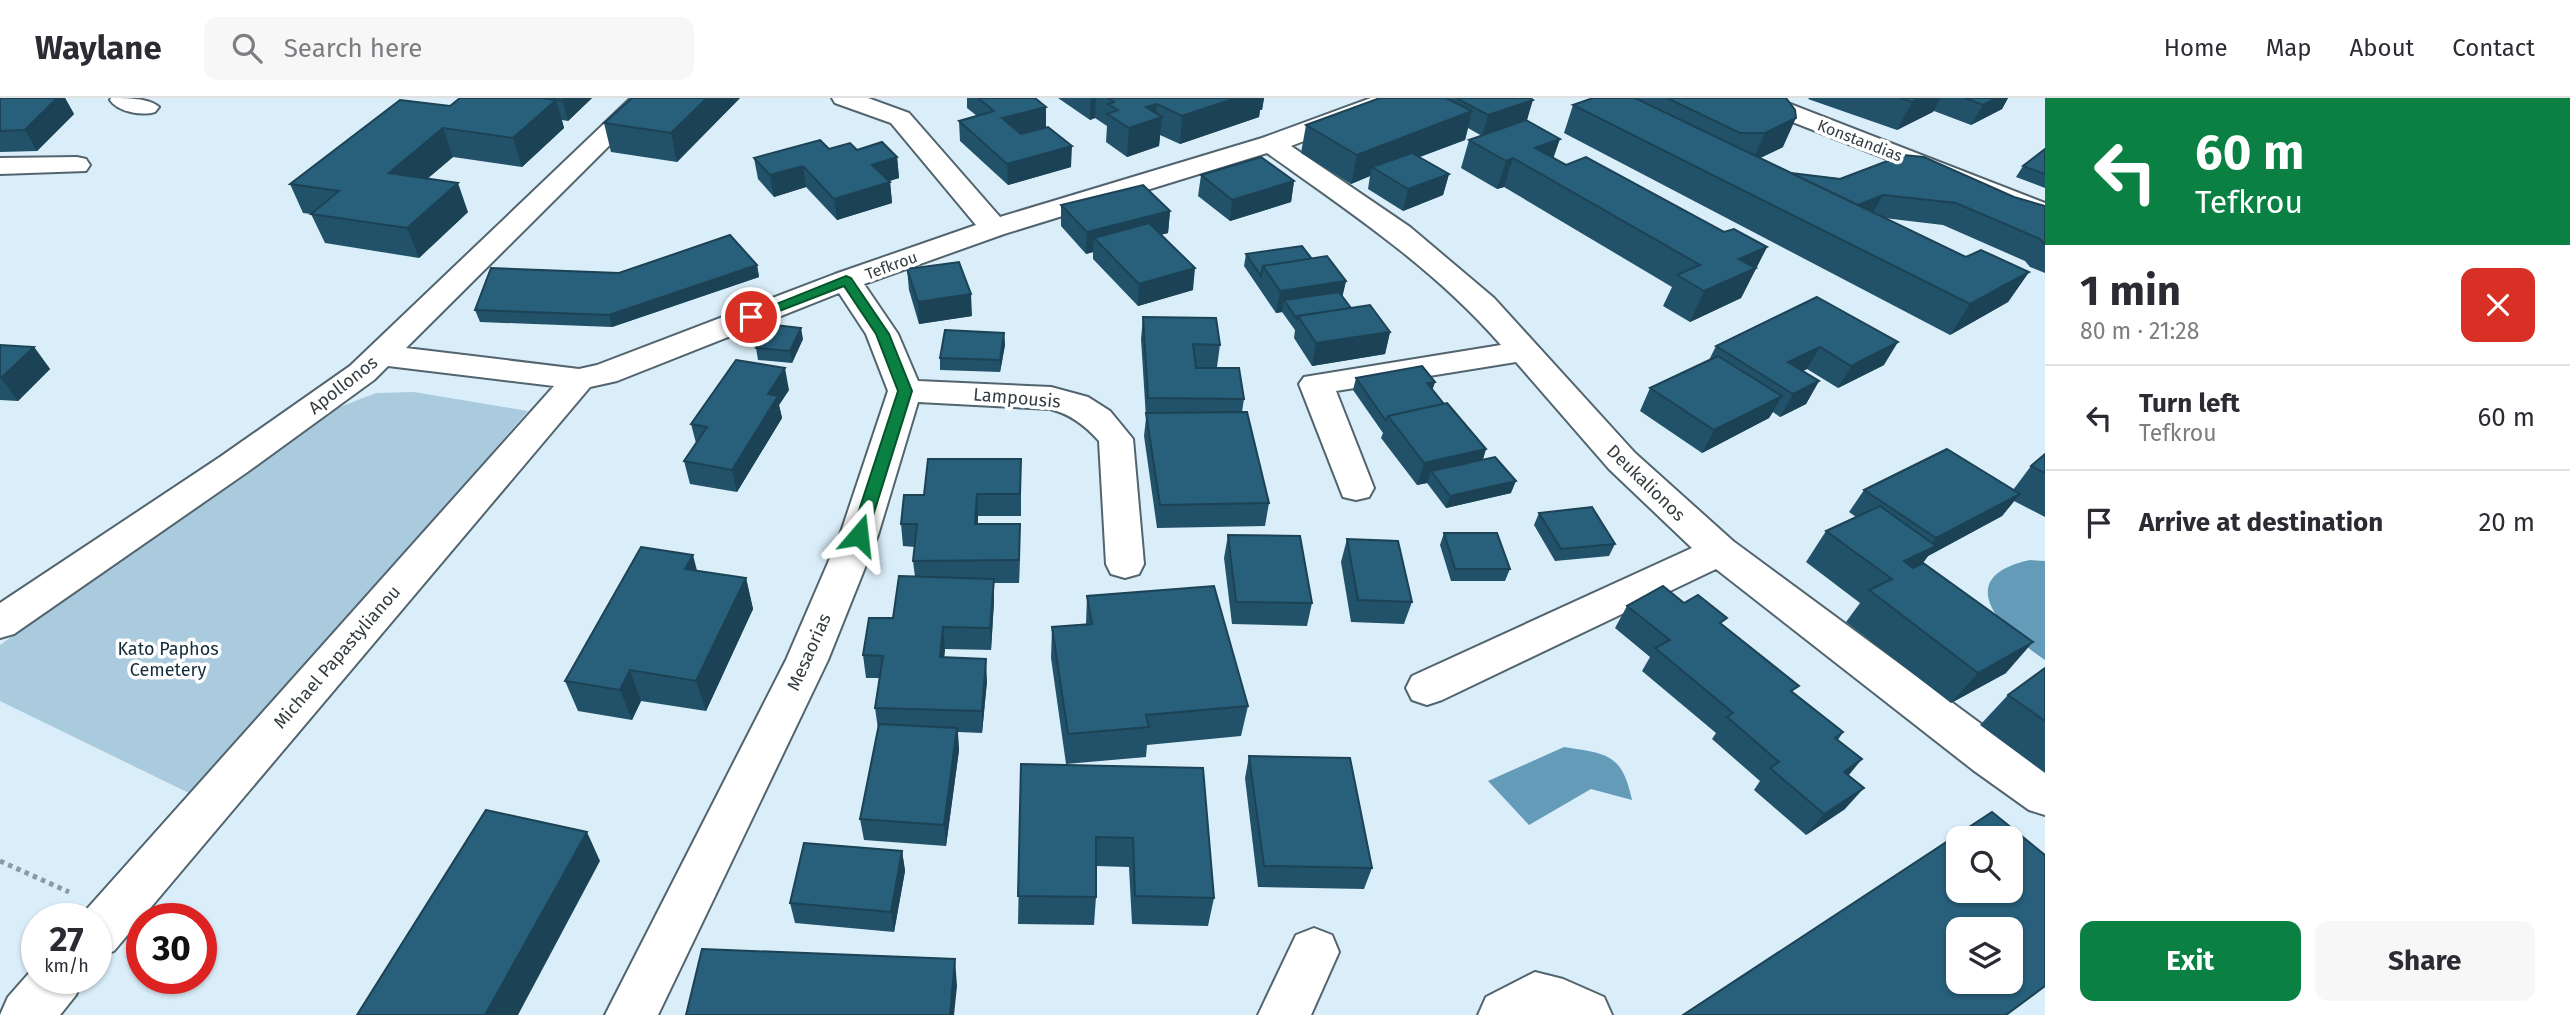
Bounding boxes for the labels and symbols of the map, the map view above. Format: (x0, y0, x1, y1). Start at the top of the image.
street label: Konstandias (1815, 116, 1905, 165)
street label: Tefkrou (863, 247, 920, 284)
pin (721, 287, 781, 347)
street label: Apollonos (304, 351, 382, 419)
street label: Lampousis (972, 383, 1062, 413)
street label: Deukalionos (1602, 440, 1690, 526)
position arrow (822, 498, 896, 572)
street label: Michael Papastylianou (269, 581, 405, 733)
street label: Mesaorias (782, 610, 836, 694)
park label: Kato Paphos Cemetery (117, 638, 219, 681)
speed limit sign: 30 (126, 903, 217, 994)

